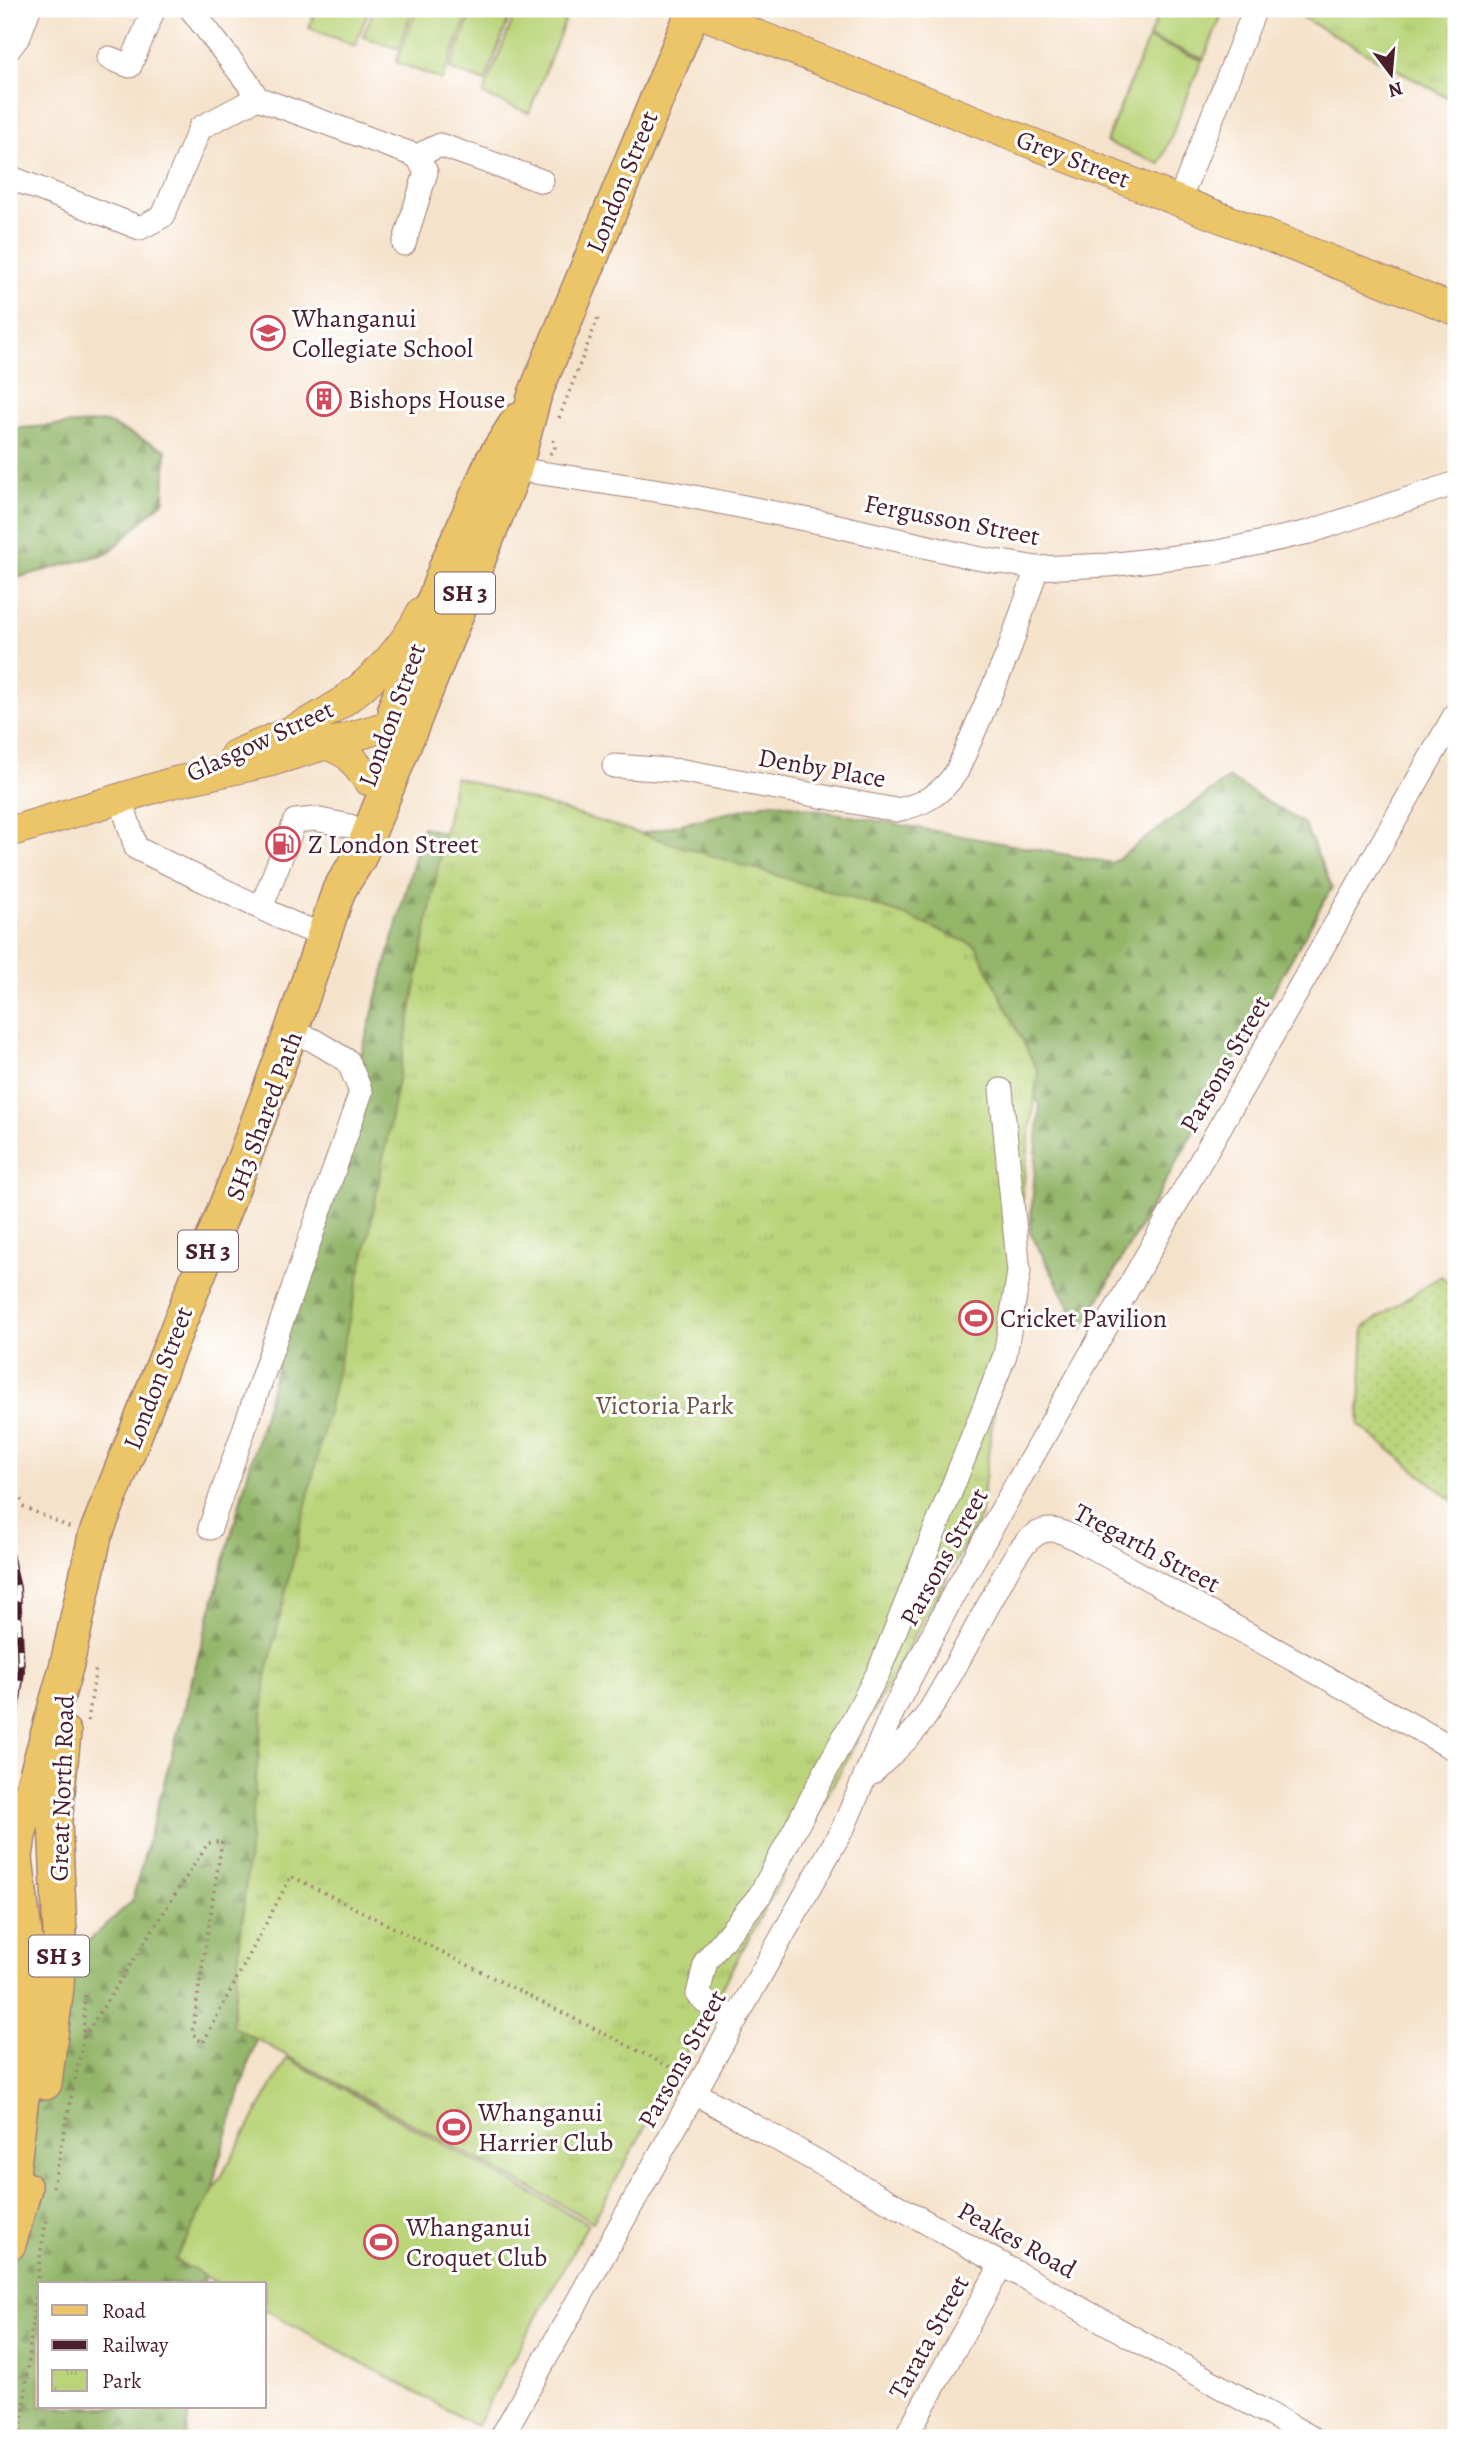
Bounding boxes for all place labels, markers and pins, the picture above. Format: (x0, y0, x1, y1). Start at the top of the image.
place label: Whanganui Collegiate School (291, 301, 473, 366)
school or university icon: Whanganui Collegiate School (249, 314, 287, 352)
building icon: Bishops House (305, 380, 343, 418)
place label: Bishops House (348, 382, 505, 417)
fuel station icon: Z London Street (264, 825, 302, 863)
place label: Z London Street (308, 827, 479, 862)
sports icon: Cricket Pavilion (957, 1299, 995, 1337)
place label: Cricket Pavilion (1000, 1301, 1167, 1336)
place label: Whanganui Harrier Club (477, 2095, 613, 2160)
sports icon: Whanganui Harrier Club (435, 2108, 473, 2146)
place label: Whanganui Croquet Club (405, 2210, 547, 2275)
sports icon: Whanganui Croquet Club (362, 2223, 400, 2261)

